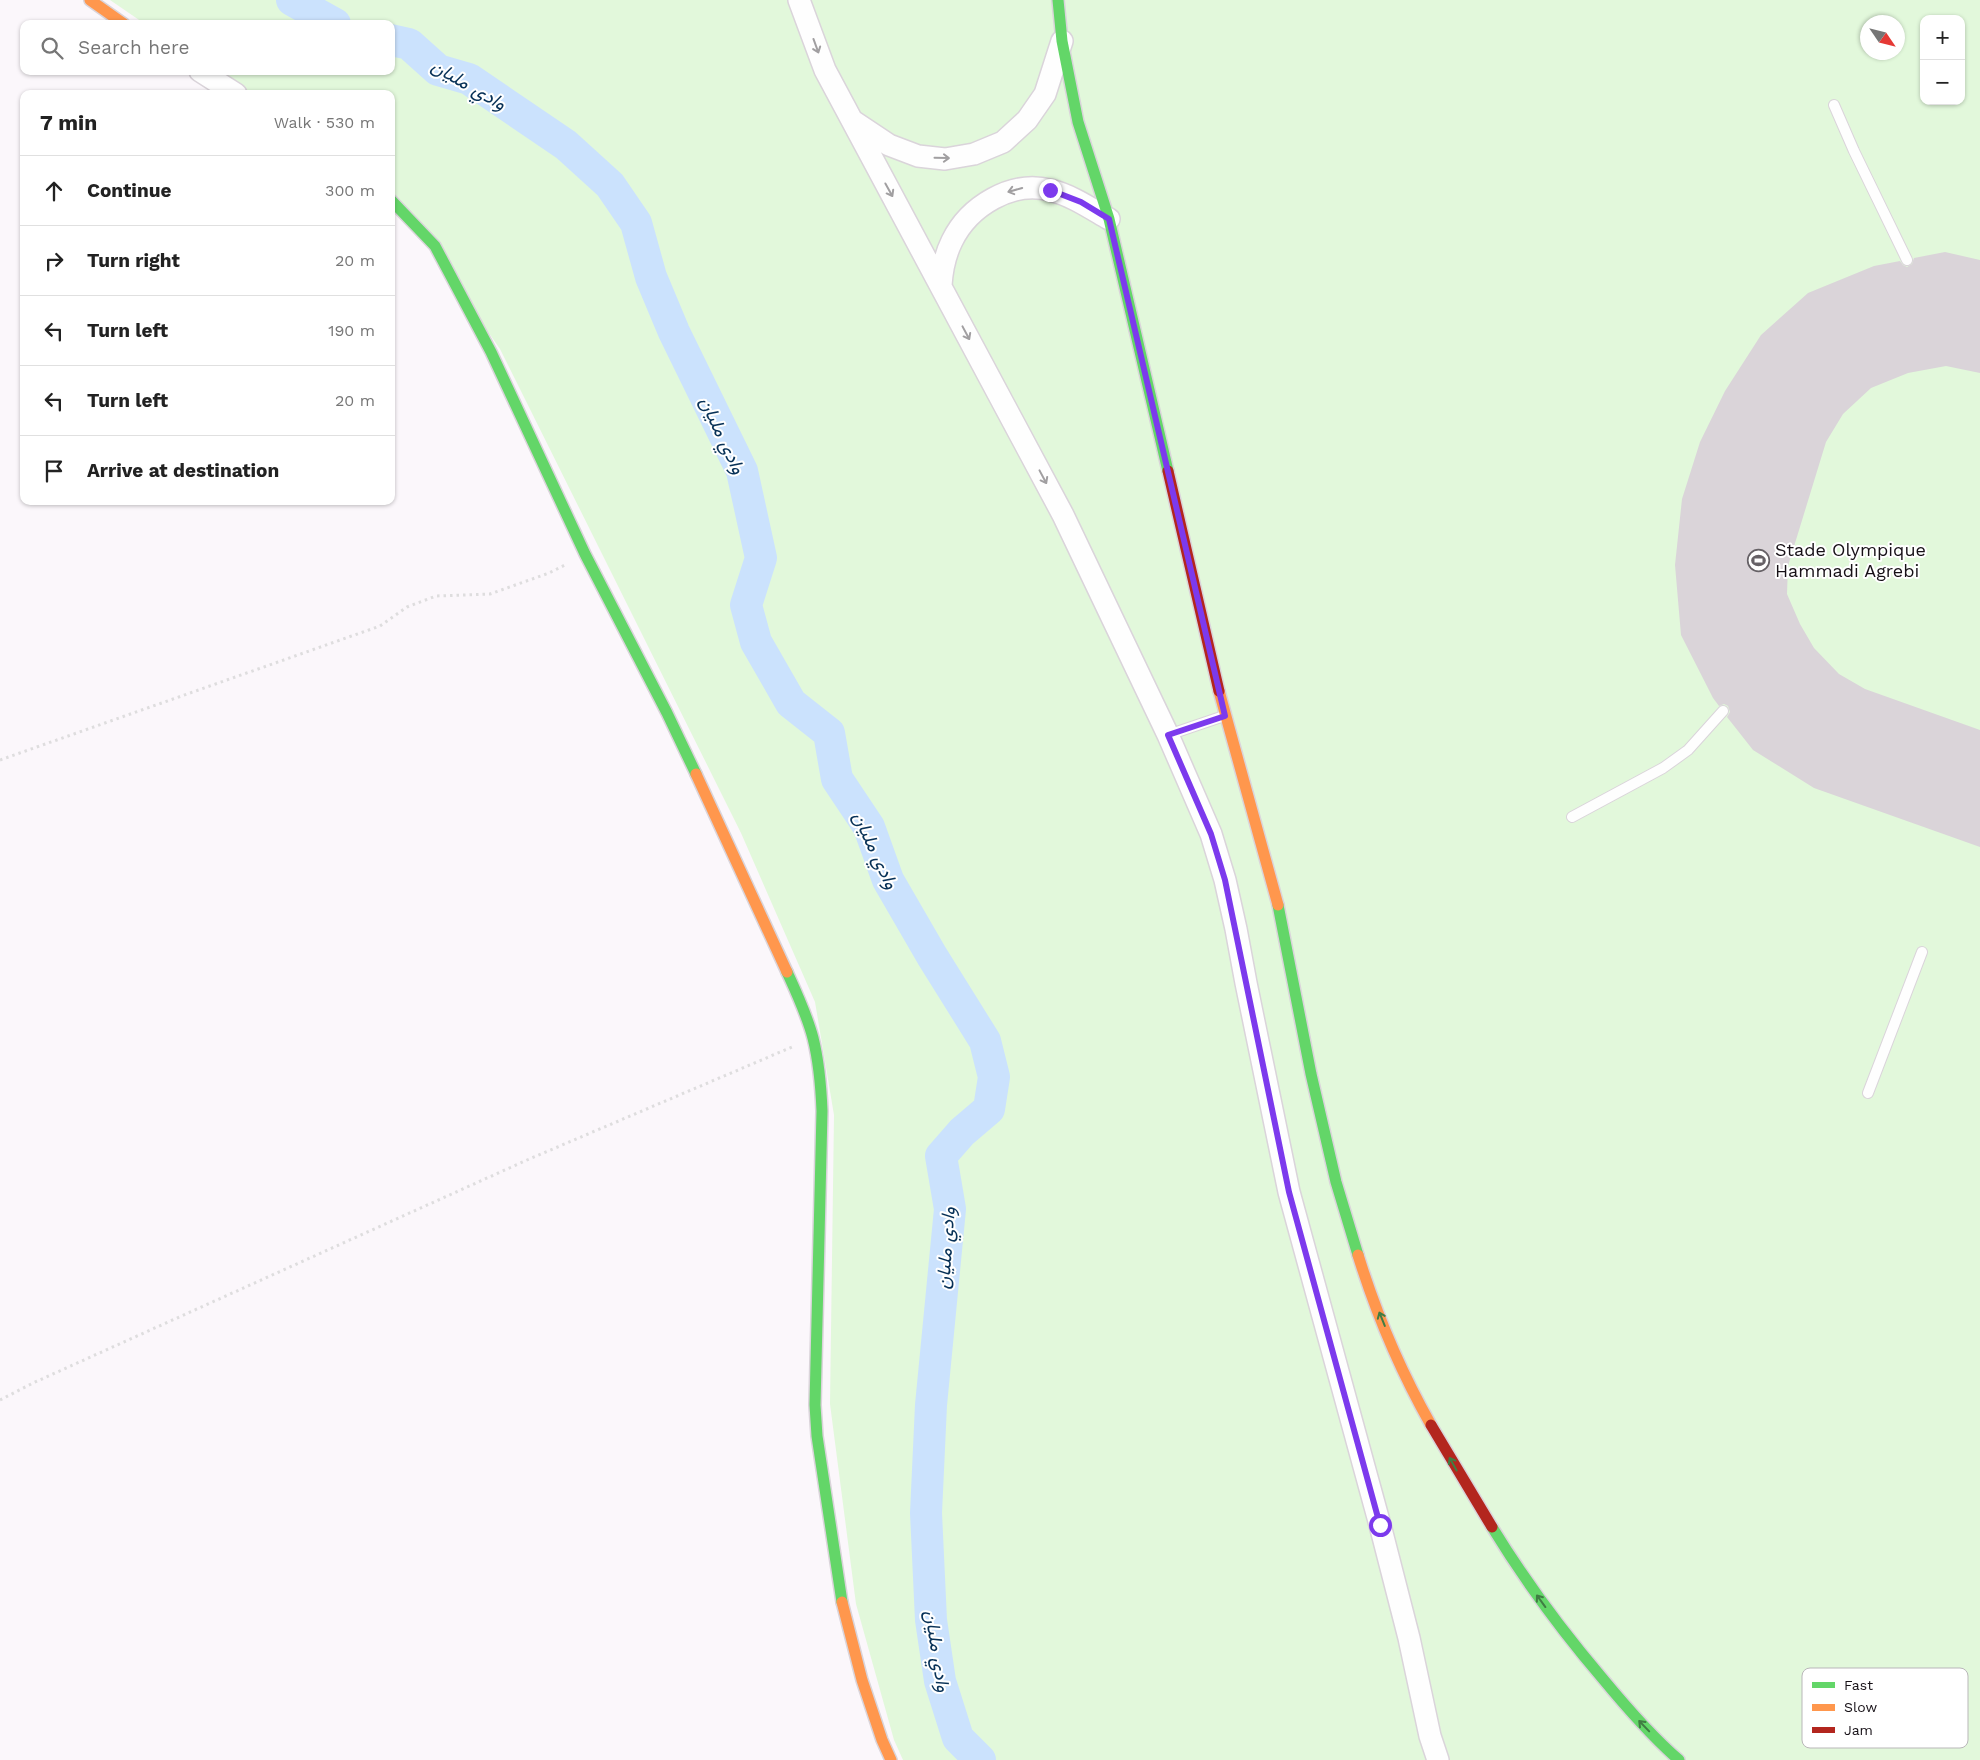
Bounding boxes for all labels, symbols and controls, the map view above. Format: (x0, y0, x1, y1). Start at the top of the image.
north arrow (1860, 15, 1905, 60)
map controls (1920, 15, 1965, 105)
button: + (1920, 15, 1965, 60)
search box (20, 20, 395, 75)
icon: search (38, 34, 66, 62)
text: Search here (78, 36, 189, 59)
one-way arrow (812, 38, 821, 53)
water label: وادي مليان (425, 54, 511, 119)
button: − (1920, 60, 1965, 105)
text: 7 min (40, 110, 97, 135)
text: Walk · 530 m (274, 113, 375, 132)
one-way arrow (934, 153, 950, 163)
icon: ahead (40, 177, 68, 205)
text: Continue (87, 179, 171, 202)
route end (1039, 179, 1062, 202)
text: 300 m (325, 181, 375, 200)
one-way arrow (884, 183, 894, 198)
one-way arrow (1007, 185, 1023, 195)
icon: right (40, 247, 68, 275)
text: Turn right (87, 249, 180, 272)
text: 20 m (335, 251, 375, 270)
icon: left (40, 317, 68, 345)
text: Turn left (87, 319, 168, 342)
text: 190 m (328, 321, 375, 340)
one-way arrow (962, 326, 972, 340)
icon: left (40, 387, 68, 415)
text: Turn left (87, 389, 168, 412)
text: 20 m (335, 391, 375, 410)
water label: وادي مليان (691, 393, 751, 480)
icon: arrive (40, 457, 68, 485)
text: Arrive at destination (87, 459, 279, 482)
one-way arrow (1039, 469, 1048, 484)
place label: Stade Olympique Hammadi Agrebi (1775, 539, 1926, 581)
sports icon: Stade Olympique Hammadi Agrebi (1747, 548, 1771, 572)
water label: وادي مليان (844, 808, 904, 895)
water label: وادي مليان (931, 1205, 964, 1290)
one-way arrow (1376, 1312, 1386, 1327)
one-way arrow (1448, 1458, 1458, 1472)
route start (1369, 1514, 1392, 1537)
one-way arrow (1536, 1594, 1546, 1608)
water label: وادي مليان (916, 1608, 955, 1695)
legend (1802, 1668, 1968, 1748)
text: Fast (1844, 1677, 1873, 1693)
text: Slow (1844, 1699, 1877, 1715)
one-way arrow (1638, 1720, 1650, 1733)
text: Jam (1844, 1722, 1873, 1738)

